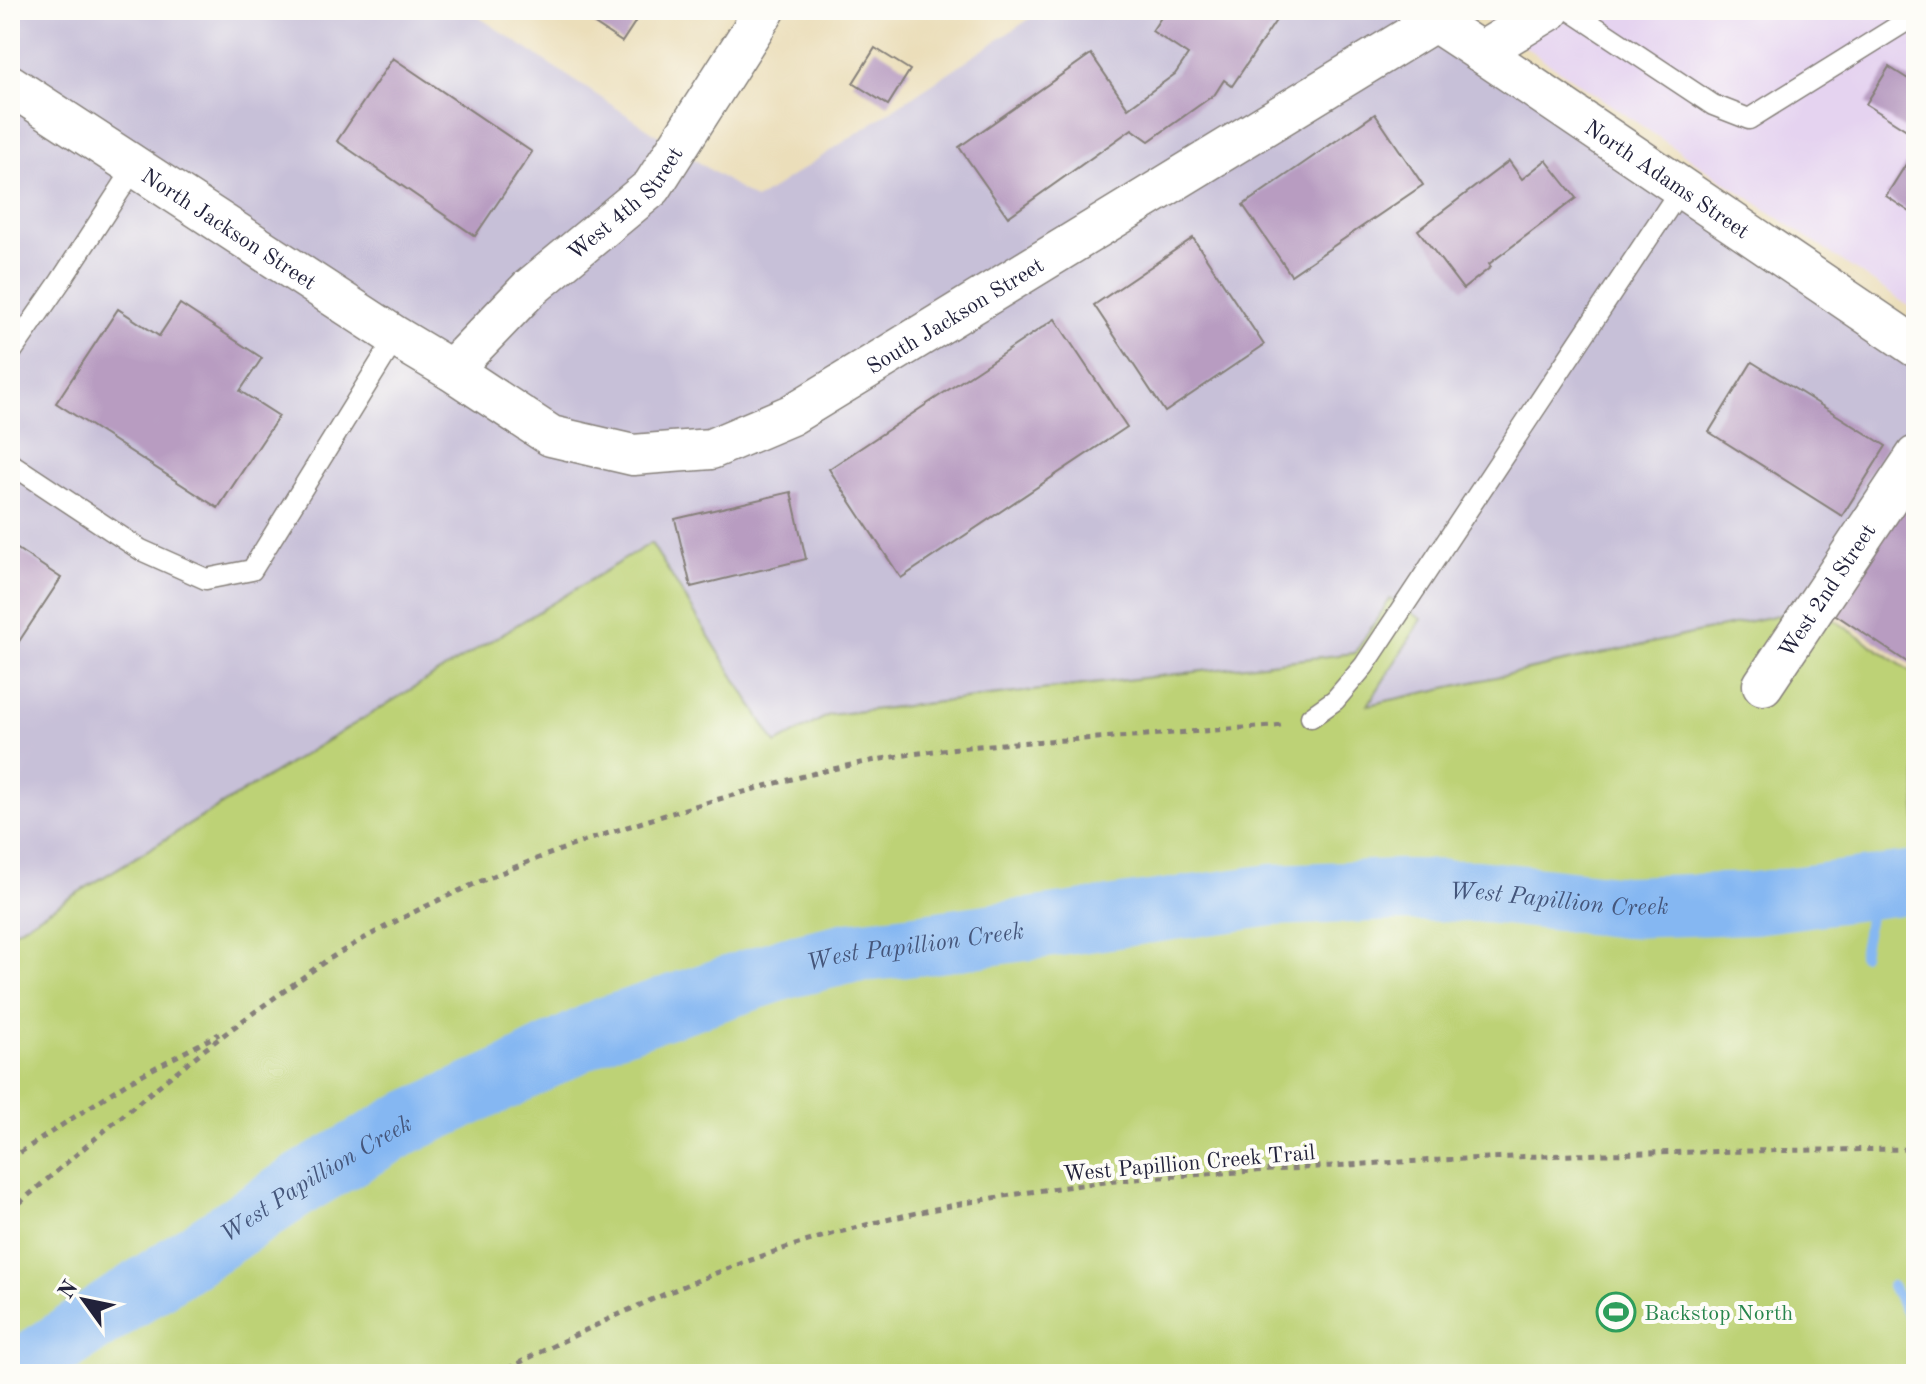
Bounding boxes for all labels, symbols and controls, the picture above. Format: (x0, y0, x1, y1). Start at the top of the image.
street label: North Adams Street (1580, 117, 1753, 244)
street label: West 4th Street (565, 144, 688, 265)
street label: North Jackson Street (137, 165, 319, 295)
street label: South Jackson Street (863, 254, 1048, 379)
street label: West 2nd Street (1776, 521, 1880, 662)
water label: West Papillion Creek (1449, 881, 1669, 921)
water label: West Papillion Creek (804, 920, 1026, 976)
water label: West Papillion Creek (217, 1112, 416, 1248)
street label: West Papillion Creek Trail (1062, 1142, 1316, 1186)
north arrow (44, 1260, 124, 1340)
text: N (55, 1277, 83, 1303)
sports icon: Backstop North (1595, 1291, 1637, 1333)
place label: Backstop North (1644, 1303, 1793, 1325)

